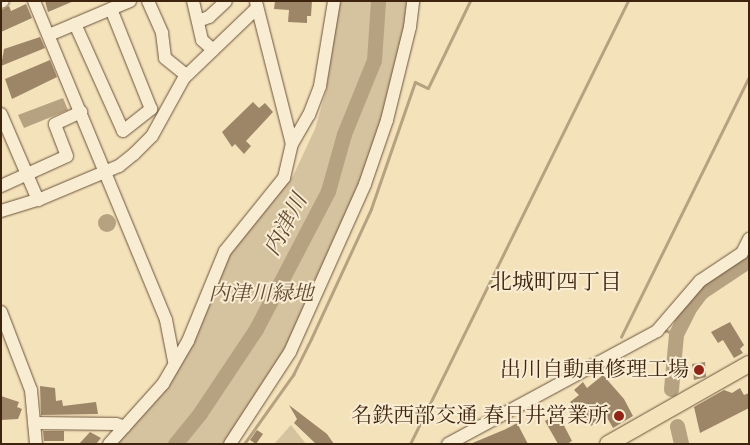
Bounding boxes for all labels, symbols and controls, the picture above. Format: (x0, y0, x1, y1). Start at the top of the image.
water label: 内津川 (259, 190, 313, 260)
district label: 北城町四丁目 (490, 270, 622, 296)
park label: 内津川緑地 (209, 281, 313, 307)
place label: 出川自動車修理工場 (500, 357, 689, 383)
marker: 出川自動車修理工場 (693, 364, 705, 376)
place label: 名鉄西部交通 春日井営業所 (351, 403, 609, 429)
marker: 名鉄西部交通 春日井営業所 (613, 410, 625, 422)

